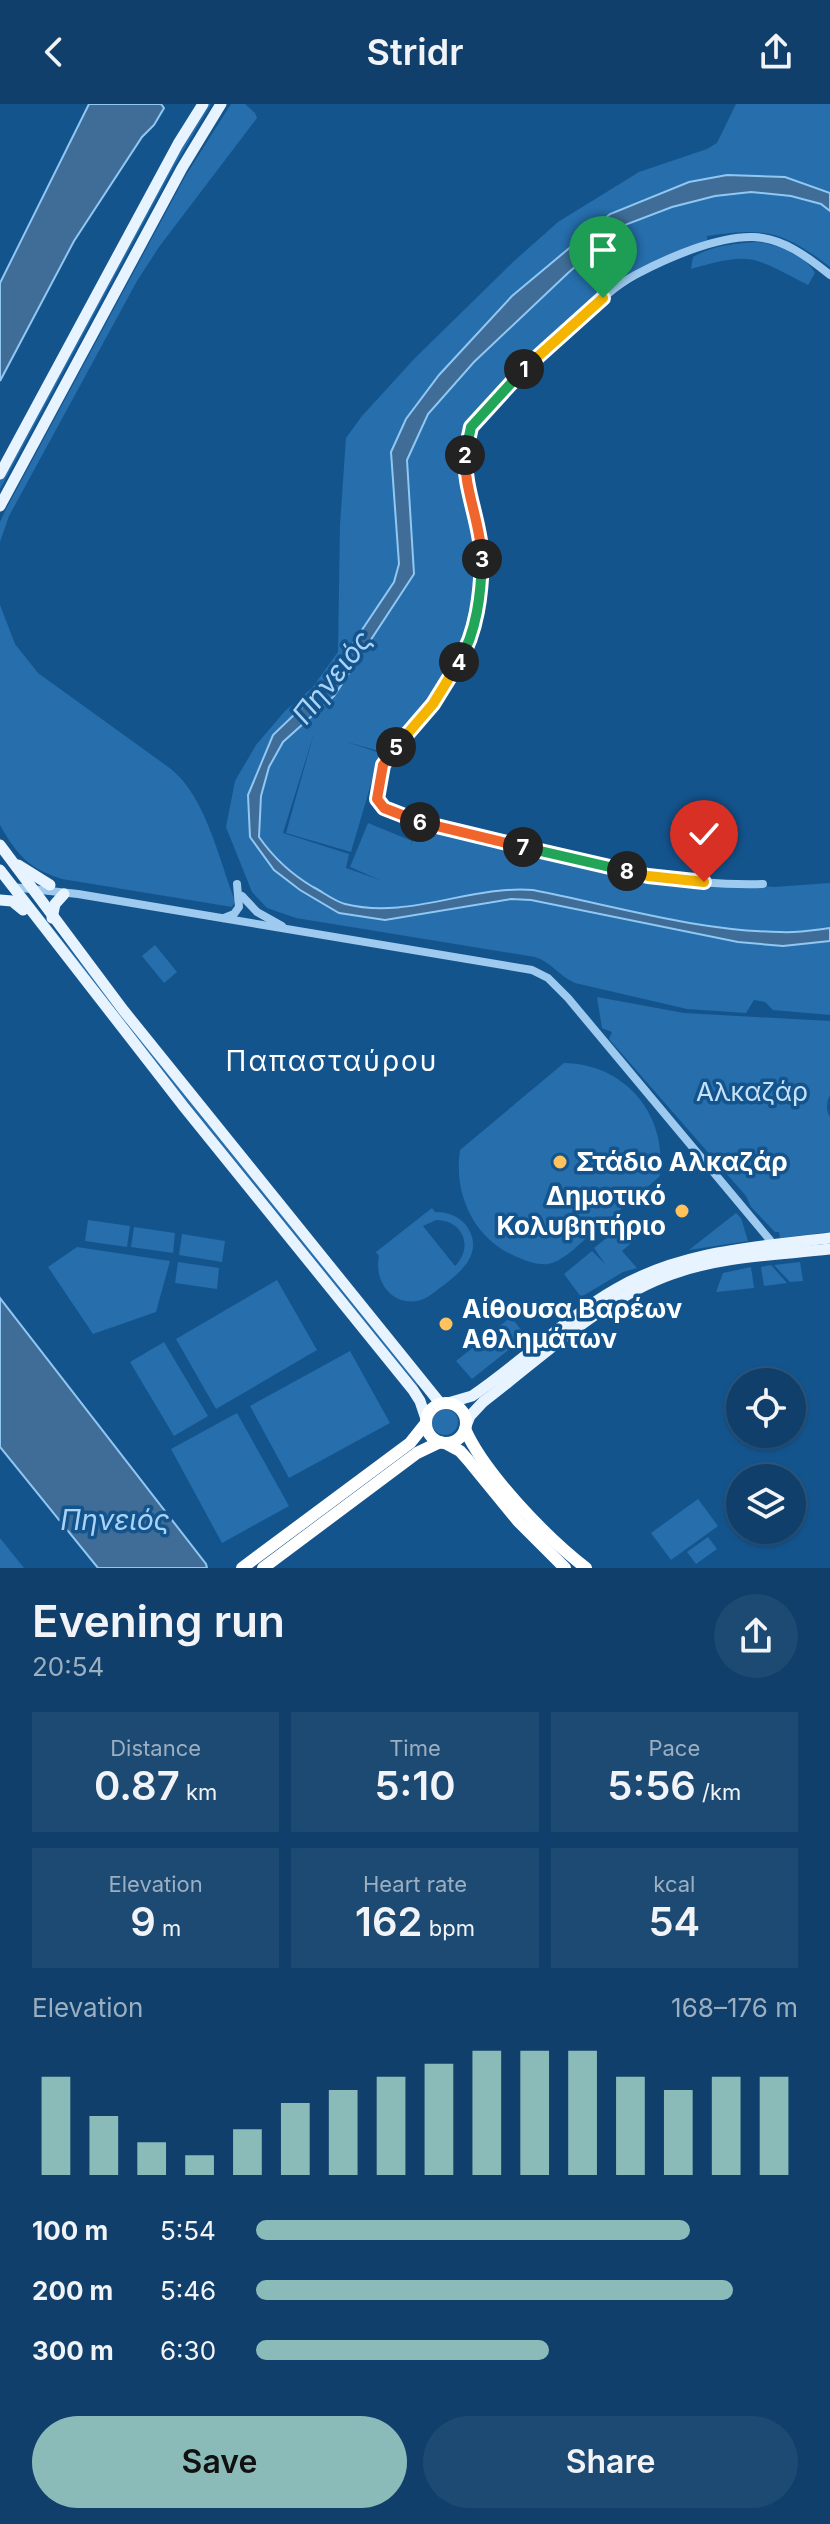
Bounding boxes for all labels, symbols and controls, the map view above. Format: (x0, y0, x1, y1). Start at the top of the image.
icon: back (32, 30, 76, 74)
text: Stridr (367, 30, 463, 74)
icon: share (754, 30, 798, 74)
pin (569, 216, 637, 298)
icon: arrive (581, 228, 625, 272)
pin: 1 (504, 349, 544, 389)
text: 1 (519, 356, 529, 382)
pin: 2 (445, 435, 485, 475)
text: 2 (458, 442, 472, 468)
pin: 3 (462, 539, 502, 579)
text: 3 (475, 546, 489, 572)
water label: Πηνειός (285, 623, 379, 731)
pin: 4 (439, 642, 479, 682)
text: 4 (452, 649, 466, 675)
pin: 5 (376, 727, 416, 767)
text: 5 (389, 734, 403, 760)
pin (670, 800, 738, 882)
pin: 6 (400, 802, 440, 842)
text: 6 (413, 809, 427, 835)
icon: check (682, 812, 726, 856)
pin: 7 (503, 827, 543, 867)
text: 7 (517, 834, 529, 860)
pin: 8 (607, 851, 647, 891)
text: 8 (620, 858, 634, 884)
district label: Παπασταύρου (226, 1044, 438, 1078)
park label: Αλκαζάρ (696, 1076, 808, 1107)
place label: Στάδιο Αλκαζάρ (576, 1146, 788, 1177)
marker: Στάδιο Αλκαζάρ (551, 1153, 569, 1171)
place label: Δημοτικό Κολυβητήριο (496, 1180, 666, 1241)
marker: Δημοτικό Κολυβητήριο (673, 1202, 691, 1220)
place label: Αίθουσα Βαρέων Αθλημάτων (462, 1293, 682, 1354)
marker: Αίθουσα Βαρέων Αθλημάτων (437, 1315, 455, 1333)
map controls (726, 1368, 806, 1544)
button: locate (726, 1368, 806, 1448)
button: layers (726, 1464, 806, 1544)
water label: Πηνειός (60, 1503, 170, 1537)
text: Evening run (32, 1594, 285, 1648)
button: share (714, 1594, 798, 1678)
text: 20:54 (32, 1651, 104, 1682)
text: Distance (110, 1735, 201, 1761)
text: Time (389, 1735, 441, 1761)
text: Pace (648, 1735, 700, 1761)
text: 0.87 (94, 1761, 180, 1810)
text: 5:10 (374, 1761, 456, 1810)
text: 5:56 (607, 1761, 696, 1810)
text: km (180, 1779, 217, 1805)
text: /km (696, 1779, 741, 1805)
text: Elevation (109, 1871, 203, 1897)
text: Heart rate (363, 1871, 467, 1897)
text: kcal (653, 1871, 695, 1897)
text: 9 (130, 1897, 156, 1946)
text: 162 (355, 1897, 423, 1946)
text: 54 (648, 1897, 700, 1946)
text: m (156, 1915, 181, 1941)
text: bpm (423, 1915, 475, 1941)
text: Elevation (32, 1992, 143, 2023)
text: 168–176 m (671, 1992, 798, 2023)
text: 100 m (32, 2215, 108, 2246)
text: 5:54 (160, 2215, 216, 2246)
text: 200 m (32, 2275, 113, 2306)
text: 5:46 (160, 2275, 216, 2306)
text: 300 m (32, 2335, 114, 2366)
text: 6:30 (160, 2335, 216, 2366)
button: Save (32, 2416, 407, 2508)
button: Share (423, 2416, 798, 2508)

